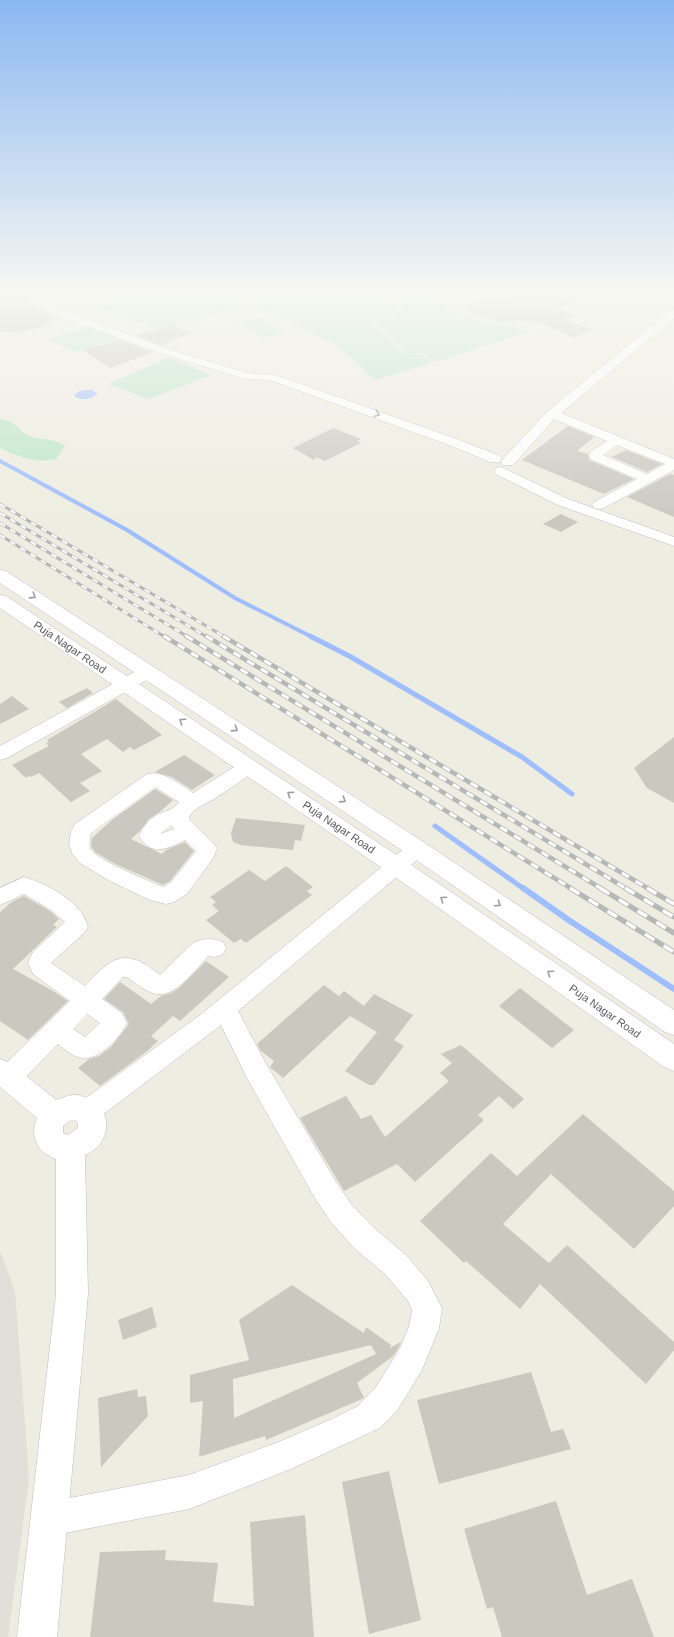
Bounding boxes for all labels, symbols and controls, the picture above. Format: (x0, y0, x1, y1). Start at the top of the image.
one-way arrow (373, 410, 380, 418)
one-way arrow (28, 591, 35, 598)
street label: Puja Nagar Road (32, 618, 108, 676)
one-way arrow (179, 718, 186, 726)
one-way arrow (231, 724, 238, 732)
one-way arrow (287, 791, 294, 799)
one-way arrow (339, 796, 346, 803)
street label: Puja Nagar Road (301, 798, 377, 856)
one-way arrow (441, 897, 448, 904)
one-way arrow (494, 899, 501, 907)
one-way arrow (547, 970, 554, 978)
street label: Puja Nagar Road (567, 982, 643, 1040)

